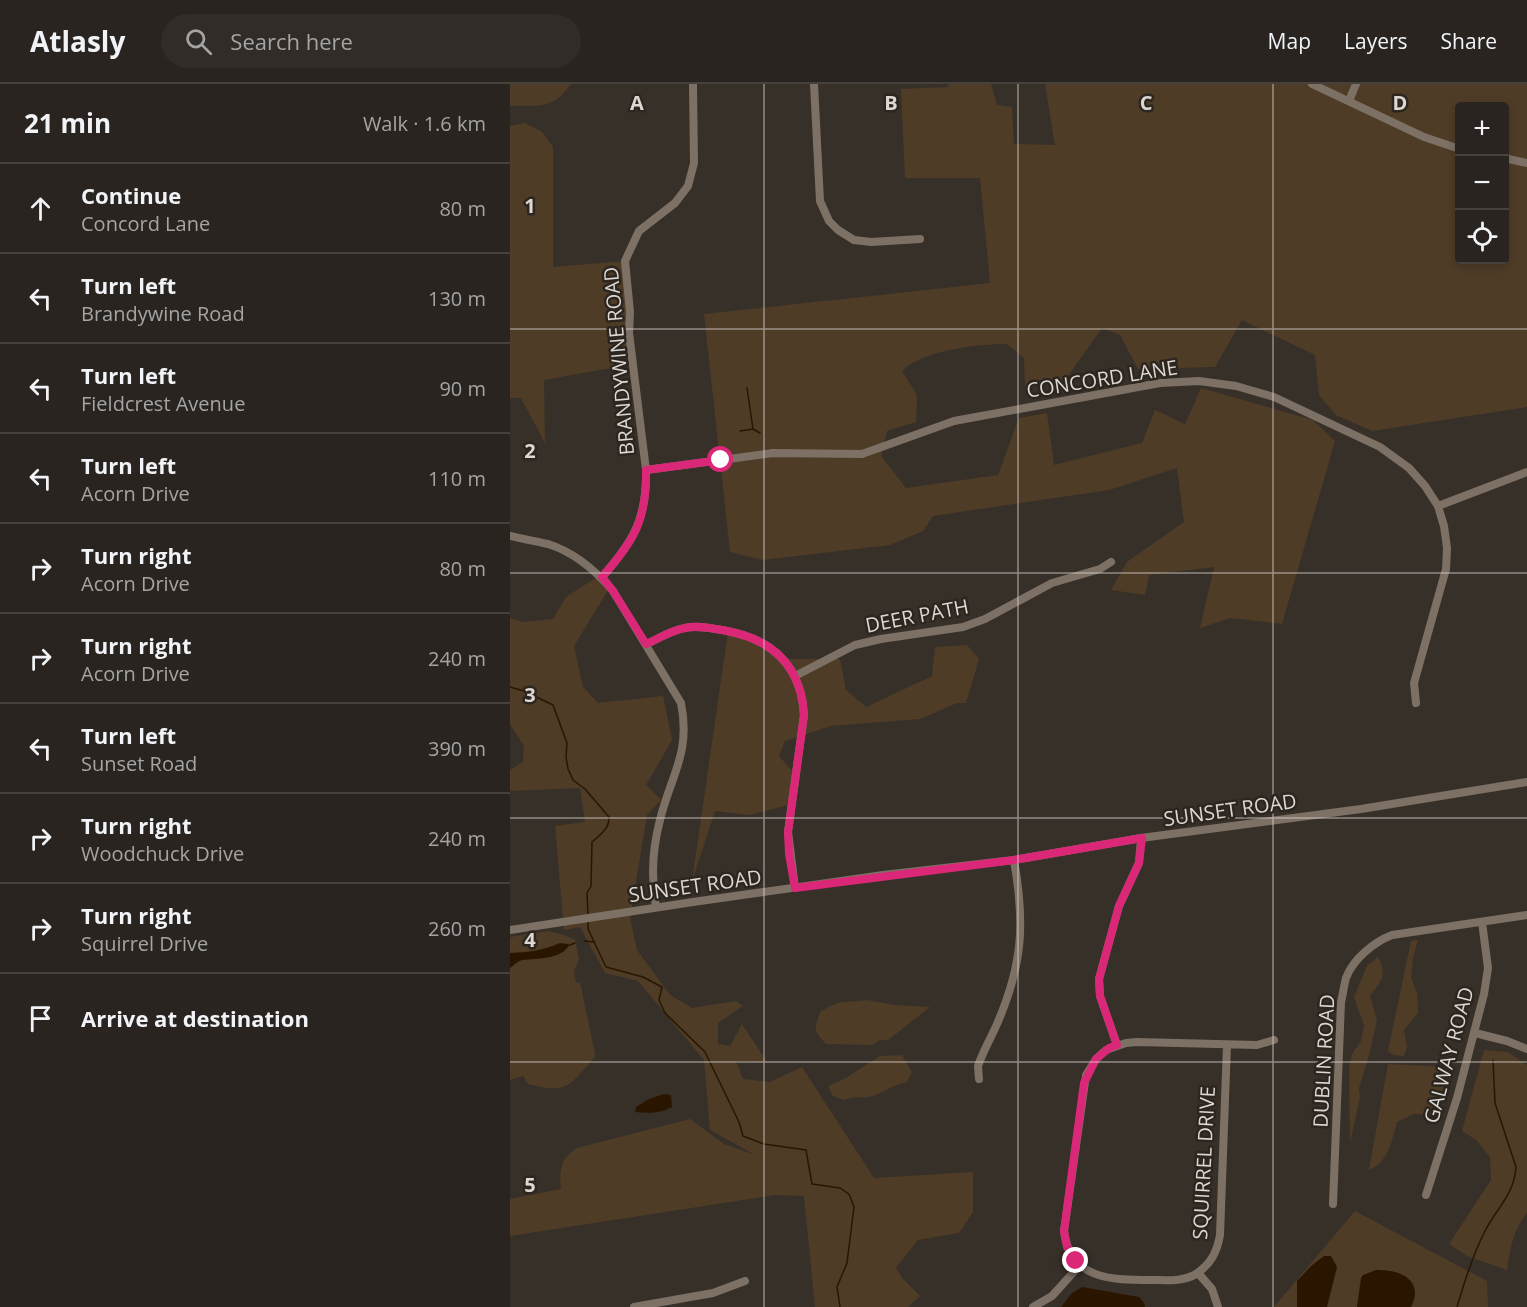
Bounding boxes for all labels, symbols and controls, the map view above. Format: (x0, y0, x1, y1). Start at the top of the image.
search box (161, 14, 581, 68)
text: Atlasly (30, 22, 125, 60)
icon: search (182, 25, 215, 58)
text: Search here (230, 26, 353, 56)
text: Map (1268, 27, 1311, 55)
text: Layers (1344, 27, 1408, 55)
text: Share (1441, 27, 1497, 55)
text: A (630, 89, 644, 116)
text: B (884, 89, 898, 116)
text: C (1140, 89, 1153, 116)
text: D (1393, 89, 1407, 116)
map controls (1455, 102, 1509, 264)
button: + (1455, 102, 1509, 156)
text: 21 min (24, 105, 111, 141)
text: Walk · 1.6 km (363, 110, 486, 137)
button: − (1455, 156, 1509, 210)
text: Continue (81, 180, 181, 210)
icon: ahead (24, 192, 57, 225)
text: 1 (524, 192, 536, 219)
text: 80 m (439, 195, 486, 222)
text: Concord Lane (81, 210, 210, 237)
button: locate (1455, 210, 1509, 264)
street label: BRANDYWINE ROAD (597, 266, 640, 456)
text: Turn left (81, 270, 176, 300)
icon: left (24, 282, 57, 315)
text: 130 m (428, 285, 486, 312)
text: Brandywine Road (81, 300, 245, 327)
street label: CONCORD LANE (1024, 353, 1179, 404)
text: Turn left (81, 360, 176, 390)
icon: left (24, 372, 57, 405)
text: 90 m (439, 375, 486, 402)
text: Fieldcrest Avenue (81, 390, 245, 417)
text: 2 (524, 437, 536, 464)
route start (707, 446, 733, 472)
text: Turn left (81, 450, 176, 480)
icon: left (24, 462, 57, 495)
text: 110 m (428, 465, 486, 492)
text: Acorn Drive (81, 480, 190, 507)
text: Turn right (81, 540, 192, 570)
icon: right (24, 552, 57, 585)
text: 80 m (439, 555, 486, 582)
text: Acorn Drive (81, 570, 190, 597)
street label: DEER PATH (863, 592, 971, 639)
text: Turn right (81, 630, 192, 660)
icon: right (24, 642, 57, 675)
text: 240 m (428, 645, 486, 672)
text: Acorn Drive (81, 660, 190, 687)
text: 3 (524, 681, 536, 708)
text: Turn left (81, 720, 176, 750)
icon: left (24, 732, 57, 765)
text: 390 m (428, 735, 486, 762)
text: Sunset Road (81, 750, 197, 777)
street label: SUNSET ROAD (1162, 787, 1298, 832)
text: Turn right (81, 810, 192, 840)
icon: right (24, 822, 57, 855)
text: 240 m (428, 825, 486, 852)
text: Woodchuck Drive (81, 840, 244, 867)
street label: SUNSET ROAD (627, 863, 763, 908)
text: Turn right (81, 900, 192, 930)
icon: right (24, 912, 57, 945)
text: 260 m (428, 915, 486, 942)
text: 4 (524, 926, 536, 953)
text: Squirrel Drive (81, 930, 208, 957)
street label: GALWAY ROAD (1417, 984, 1480, 1126)
street label: DUBLIN ROAD (1307, 994, 1340, 1128)
icon: arrive (24, 1002, 57, 1035)
text: Arrive at destination (81, 1003, 309, 1033)
street label: SQUIRREL DRIVE (1186, 1086, 1221, 1240)
text: 5 (524, 1171, 536, 1198)
route end (1062, 1247, 1088, 1273)

